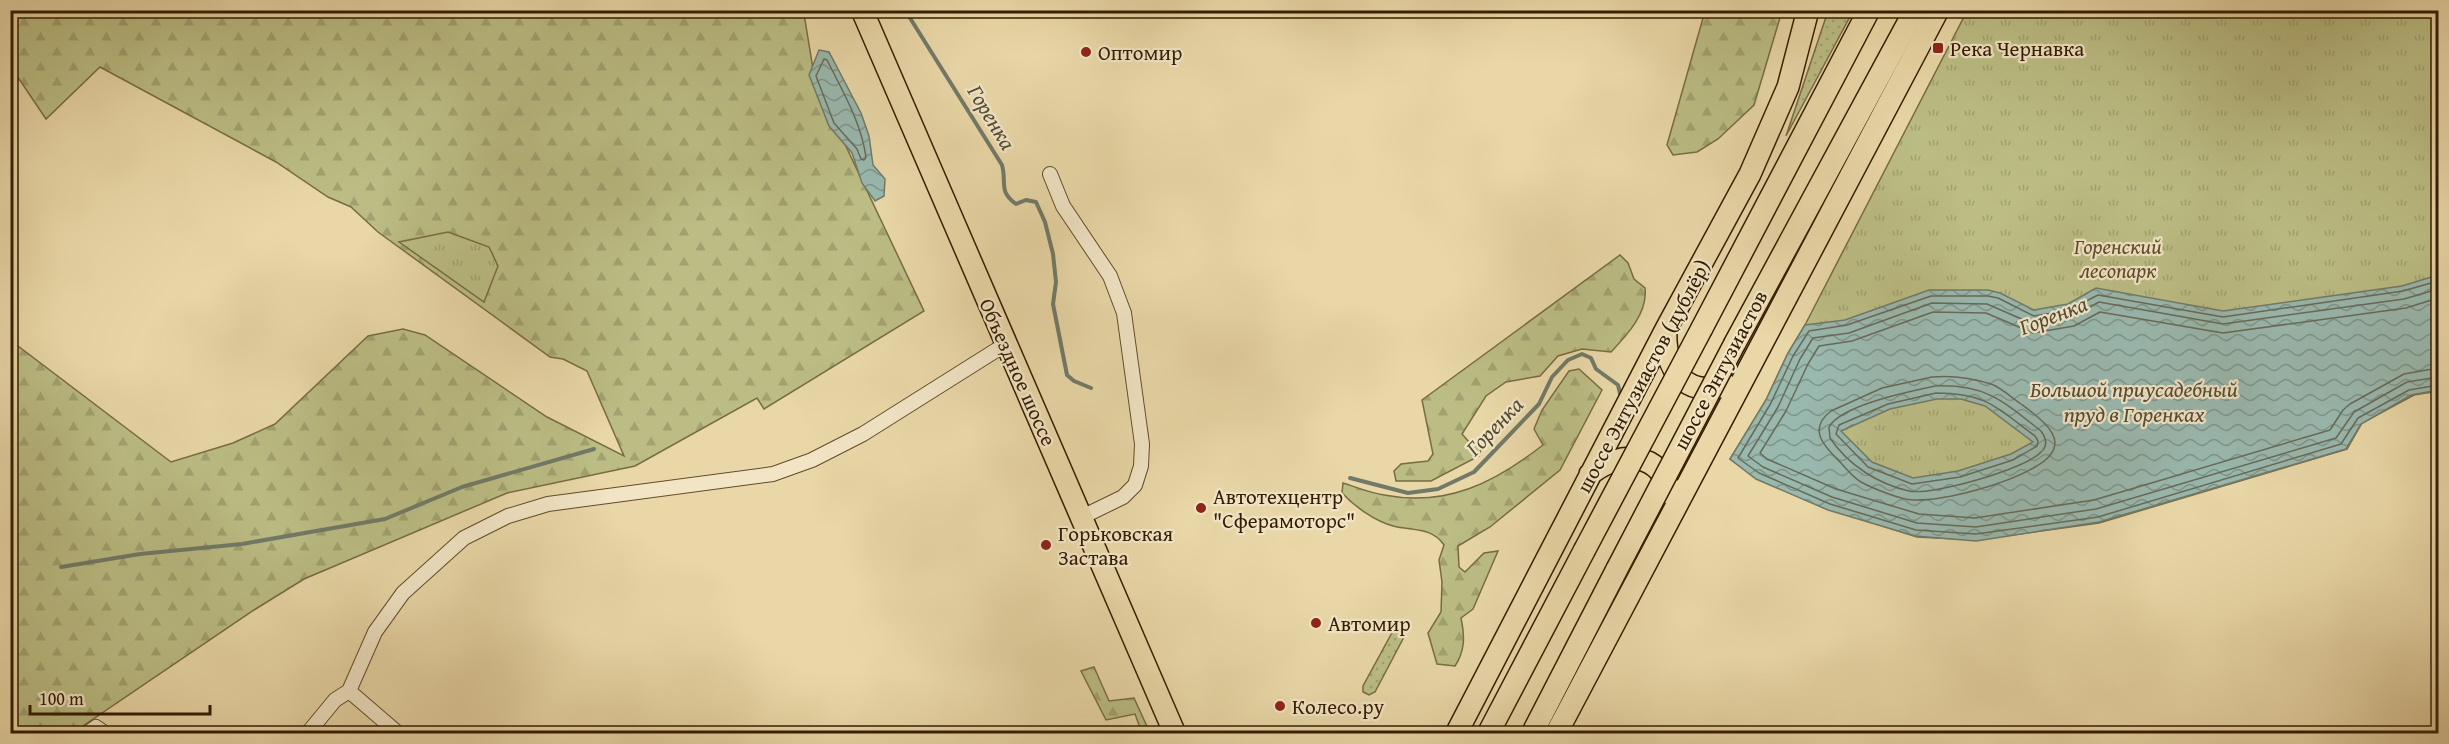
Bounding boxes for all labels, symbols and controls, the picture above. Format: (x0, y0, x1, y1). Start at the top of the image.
place label: Река Чернавка (1950, 33, 2084, 64)
place label: Оптомир (1098, 37, 1182, 68)
marker: Река Чернавка (1931, 41, 1945, 55)
marker: Оптомир (1079, 45, 1093, 59)
water label: Горенка (959, 77, 1024, 156)
park label: Горенский лесопарк (2073, 231, 2162, 286)
street label: шоссе Энтузиастов (дублёр) (1568, 254, 1718, 498)
street label: шоссе Энтузиастов (1665, 285, 1775, 455)
water label: Горенка (2013, 287, 2092, 343)
street label: Объездное шоссе (972, 293, 1064, 451)
water label: Большой приусадебный пруд в Горенках (2030, 373, 2238, 430)
water label: Горенка (1457, 389, 1530, 463)
place label: Автотехцентр "Сферамоторс" (1213, 481, 1355, 536)
marker: Автотехцентр "Сферамоторс" (1194, 501, 1208, 515)
place label: Горьковская Застава (1058, 518, 1173, 573)
marker: Горьковская Застава (1039, 538, 1053, 552)
place label: Автомир (1328, 608, 1411, 639)
marker: Автомир (1309, 616, 1323, 630)
scale bar (30, 678, 210, 716)
text: 100 m (39, 685, 84, 712)
place label: Колесо.ру (1292, 691, 1384, 722)
marker: Колесо.ру (1273, 699, 1287, 713)

